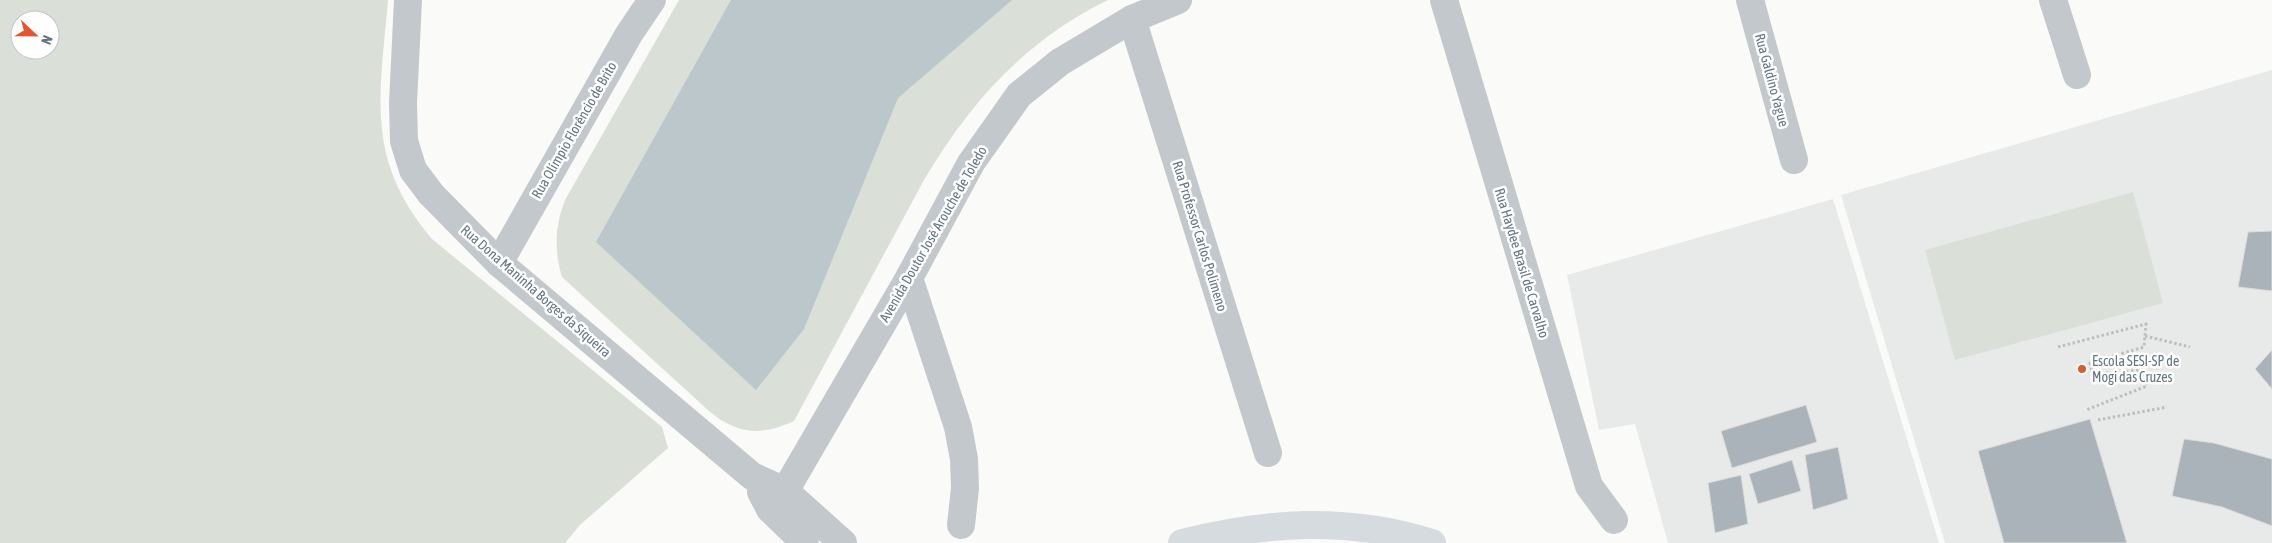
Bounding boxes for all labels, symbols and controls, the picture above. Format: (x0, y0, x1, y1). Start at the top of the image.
north arrow (10, 10, 60, 60)
street label: Rua Galdino Yague (1752, 32, 1792, 128)
text: N (38, 33, 56, 47)
street label: Rua Olímpio Florêncio de Brito (528, 59, 620, 201)
street label: Avenida Doutor José Arouche de Toledo (876, 143, 990, 325)
street label: Rua Professor Carlos Polimeno (1169, 159, 1231, 313)
street label: Rua Haydee Brasil de Carvalho (1492, 186, 1552, 340)
street label: Rua Dona Maninha Borges da Siqueira (458, 222, 614, 360)
place label: Escola SESI-SP de Mogi das Cruzes (2092, 353, 2179, 385)
marker: Escola SESI-SP de Mogi das Cruzes (2076, 363, 2088, 375)

